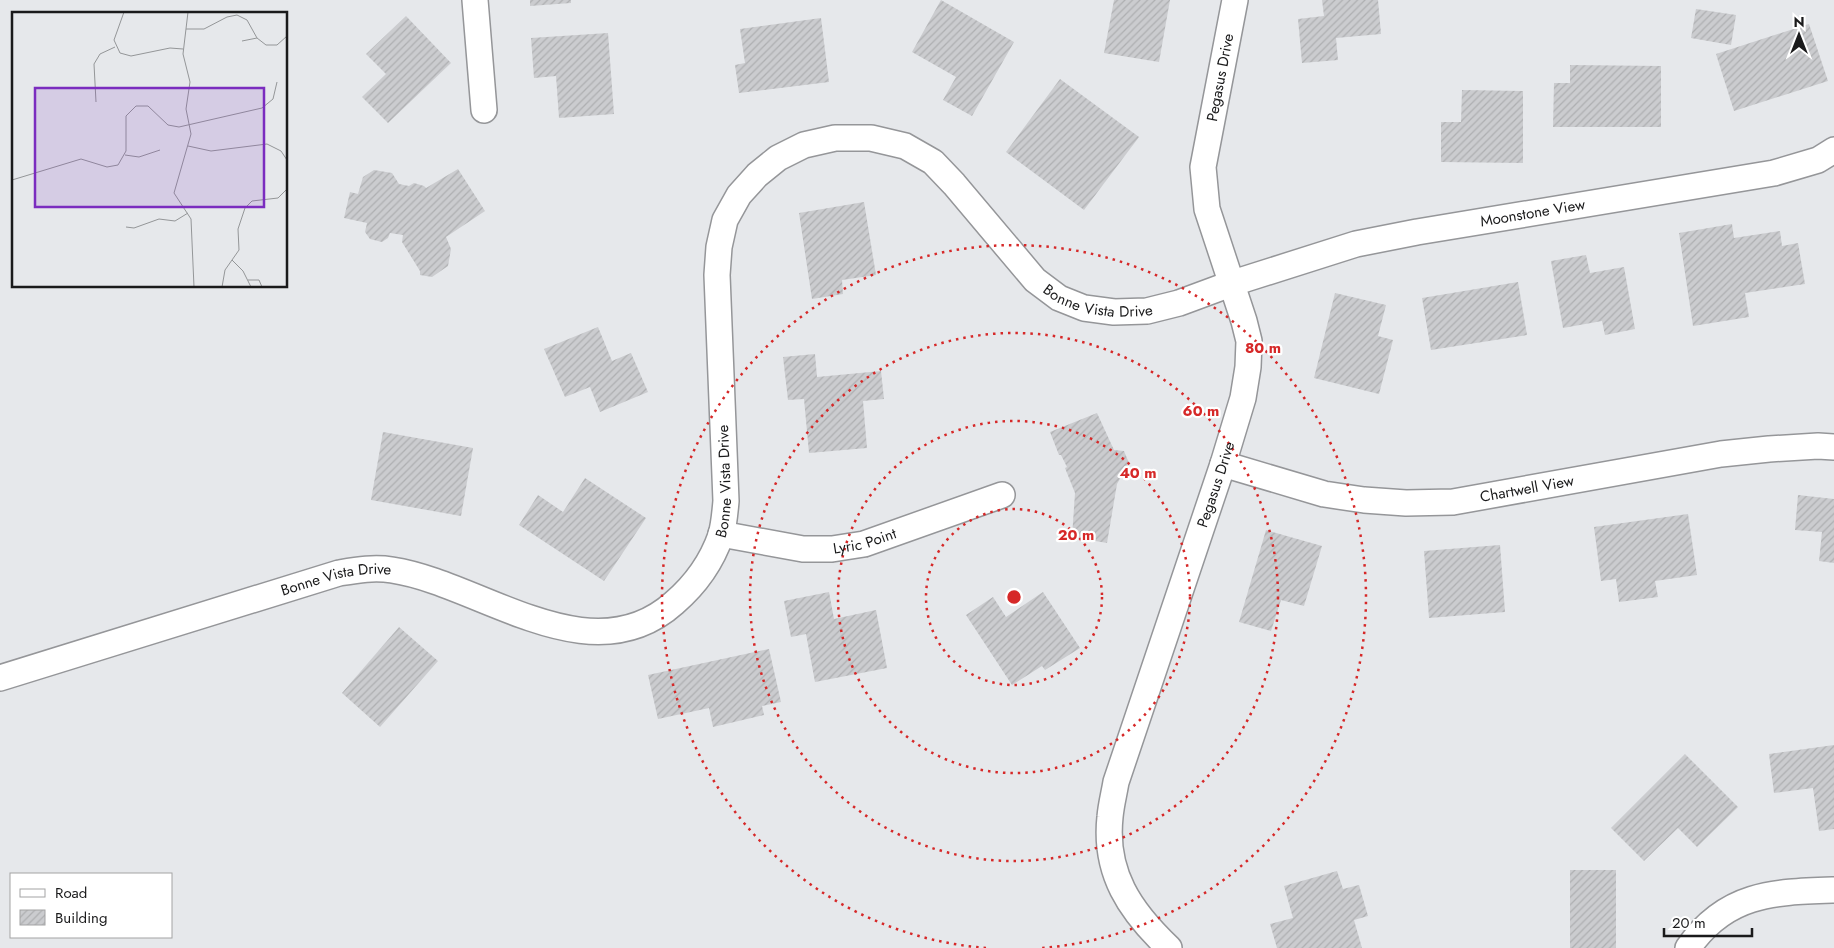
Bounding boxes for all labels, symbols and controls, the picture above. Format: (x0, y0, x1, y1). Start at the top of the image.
north arrow (1774, 10, 1824, 60)
inset map (12, 12, 288, 288)
text: N (1793, 12, 1805, 32)
street label: Pegasus Drive (1201, 31, 1239, 123)
street label: Moonstone View (1479, 193, 1587, 232)
street label: Bonne Vista Drive (1038, 279, 1155, 323)
text: 80 m (1245, 337, 1281, 359)
text: 60 m (1183, 400, 1219, 422)
street label: Bonne Vista Drive (710, 424, 737, 540)
street label: Pegasus Drive (1191, 439, 1240, 530)
text: 40 m (1119, 462, 1157, 484)
street label: Chartwell View (1478, 469, 1576, 508)
street label: Lyric Point (832, 522, 900, 560)
text: 20 m (1058, 524, 1094, 546)
street label: Bonne Vista Drive (278, 558, 393, 601)
centre of rings (1005, 588, 1023, 606)
legend (10, 873, 172, 938)
text: Road (55, 882, 87, 904)
scale bar (1664, 906, 1752, 938)
text: Building (55, 907, 107, 929)
text: 20 m (1672, 912, 1706, 934)

